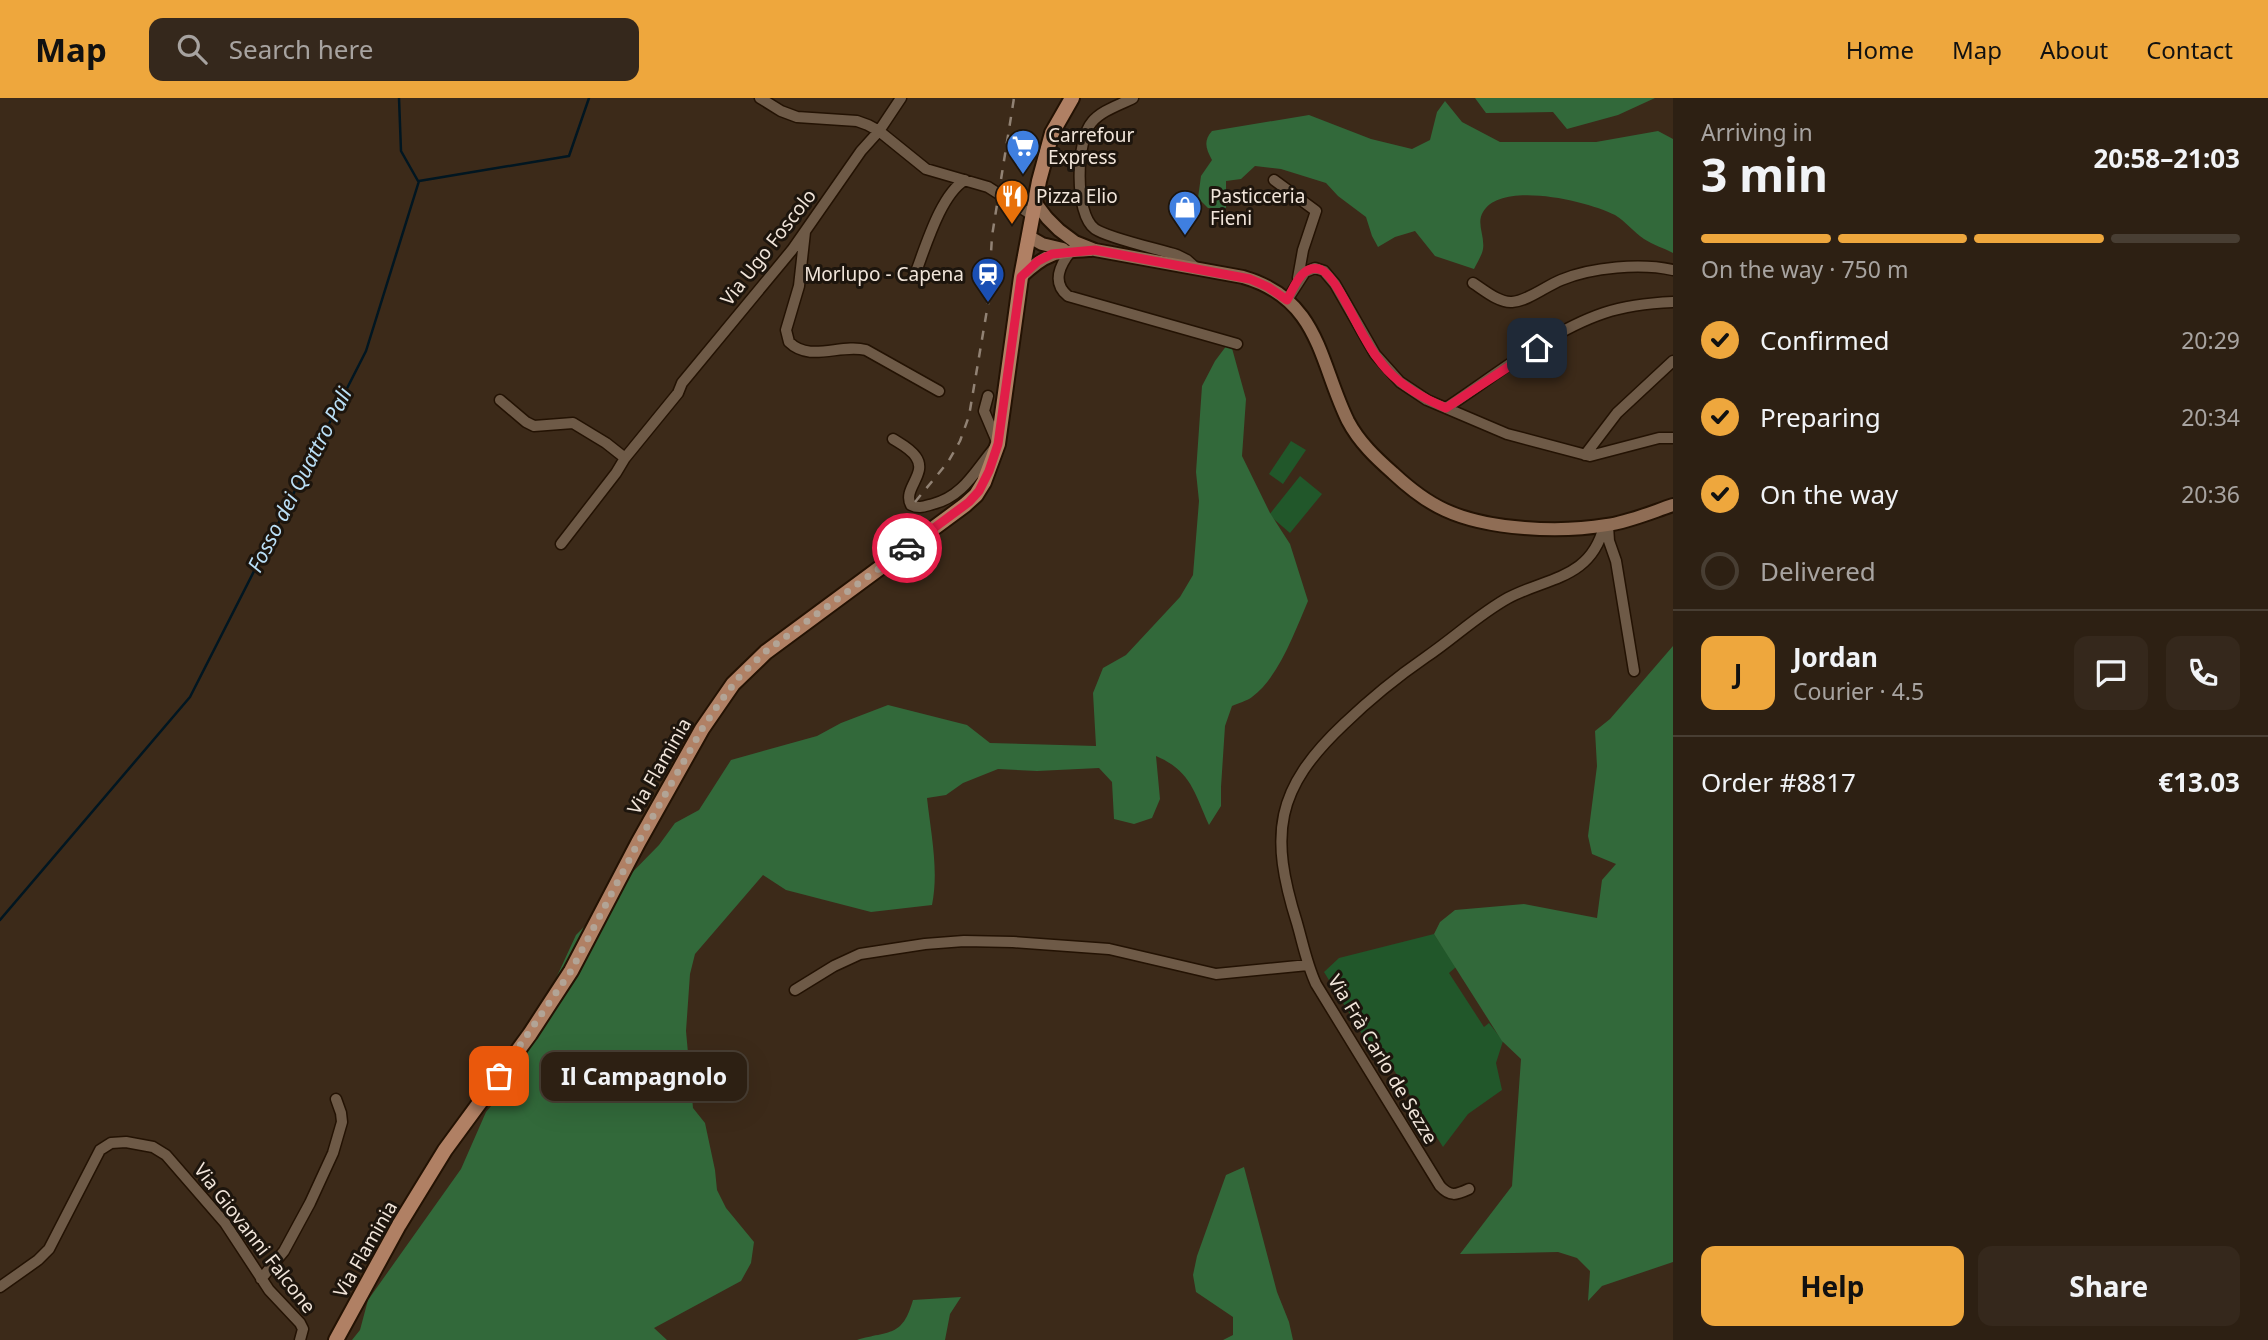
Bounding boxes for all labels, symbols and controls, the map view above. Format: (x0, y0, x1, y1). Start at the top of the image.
search box (149, 18, 639, 81)
text: Map (35, 27, 107, 72)
icon: search (173, 30, 211, 68)
text: Search here (229, 31, 373, 67)
text: Home (1846, 33, 1914, 66)
text: Map (1952, 33, 2002, 66)
text: About (2040, 33, 2108, 66)
text: Contact (2146, 33, 2233, 66)
text: Arriving in (1701, 116, 1813, 148)
place label: Carrefour Express (1048, 122, 1134, 170)
supermarket icon: Carrefour Express (1004, 127, 1042, 176)
text: 20:58–21:03 (2093, 140, 2240, 176)
text: 3 min (1701, 143, 1828, 205)
restaurant icon: Pizza Elio (993, 177, 1031, 226)
street label: Via Ugo Foscolo (714, 183, 822, 311)
place label: Pizza Elio (1036, 183, 1118, 209)
place label: Pasticceria Fieni (1210, 183, 1305, 231)
shop icon: Pasticceria Fieni (1166, 188, 1204, 237)
text: On the way · 750 m (1701, 253, 1908, 285)
station icon: Morlupo - Capena (969, 255, 1007, 304)
place label: Morlupo - Capena (804, 261, 964, 287)
pin (1507, 318, 1567, 378)
icon: check (1701, 321, 1739, 359)
text: Confirmed (1760, 322, 1890, 358)
text: 20:29 (2181, 324, 2240, 356)
icon: home (1518, 329, 1556, 367)
water label: Fosso dei Quattro Pali (240, 382, 358, 577)
icon: check (1701, 398, 1739, 436)
text: Preparing (1760, 399, 1881, 435)
text: 20:34 (2181, 401, 2240, 433)
icon: check (1701, 475, 1739, 513)
text: On the way (1760, 476, 1898, 512)
text: 20:36 (2181, 478, 2240, 510)
courier (872, 513, 942, 583)
icon: car (888, 529, 926, 567)
text: Delivered (1760, 553, 1876, 589)
button: chat (2074, 636, 2148, 710)
button: phone (2166, 636, 2240, 710)
text: Jordan (1793, 639, 1878, 675)
text: J (1734, 655, 1742, 691)
text: Courier · 4.5 (1793, 675, 1924, 707)
street label: Via Flaminia (621, 713, 697, 819)
text: Order #8817 (1701, 764, 1856, 800)
text: €13.03 (2158, 764, 2240, 800)
street label: Via Frà Carlo de Sezze (1322, 969, 1444, 1149)
pin (469, 1046, 529, 1106)
callout: Il Campagnolo (541, 1052, 748, 1100)
icon: bag (480, 1057, 518, 1095)
text: Il Campagnolo (561, 1060, 727, 1092)
street label: Via Giovanni Falcone (188, 1158, 322, 1318)
street label: Via Flaminia (327, 1196, 403, 1302)
button: Help (1701, 1246, 1964, 1326)
button: Share (1978, 1246, 2240, 1326)

